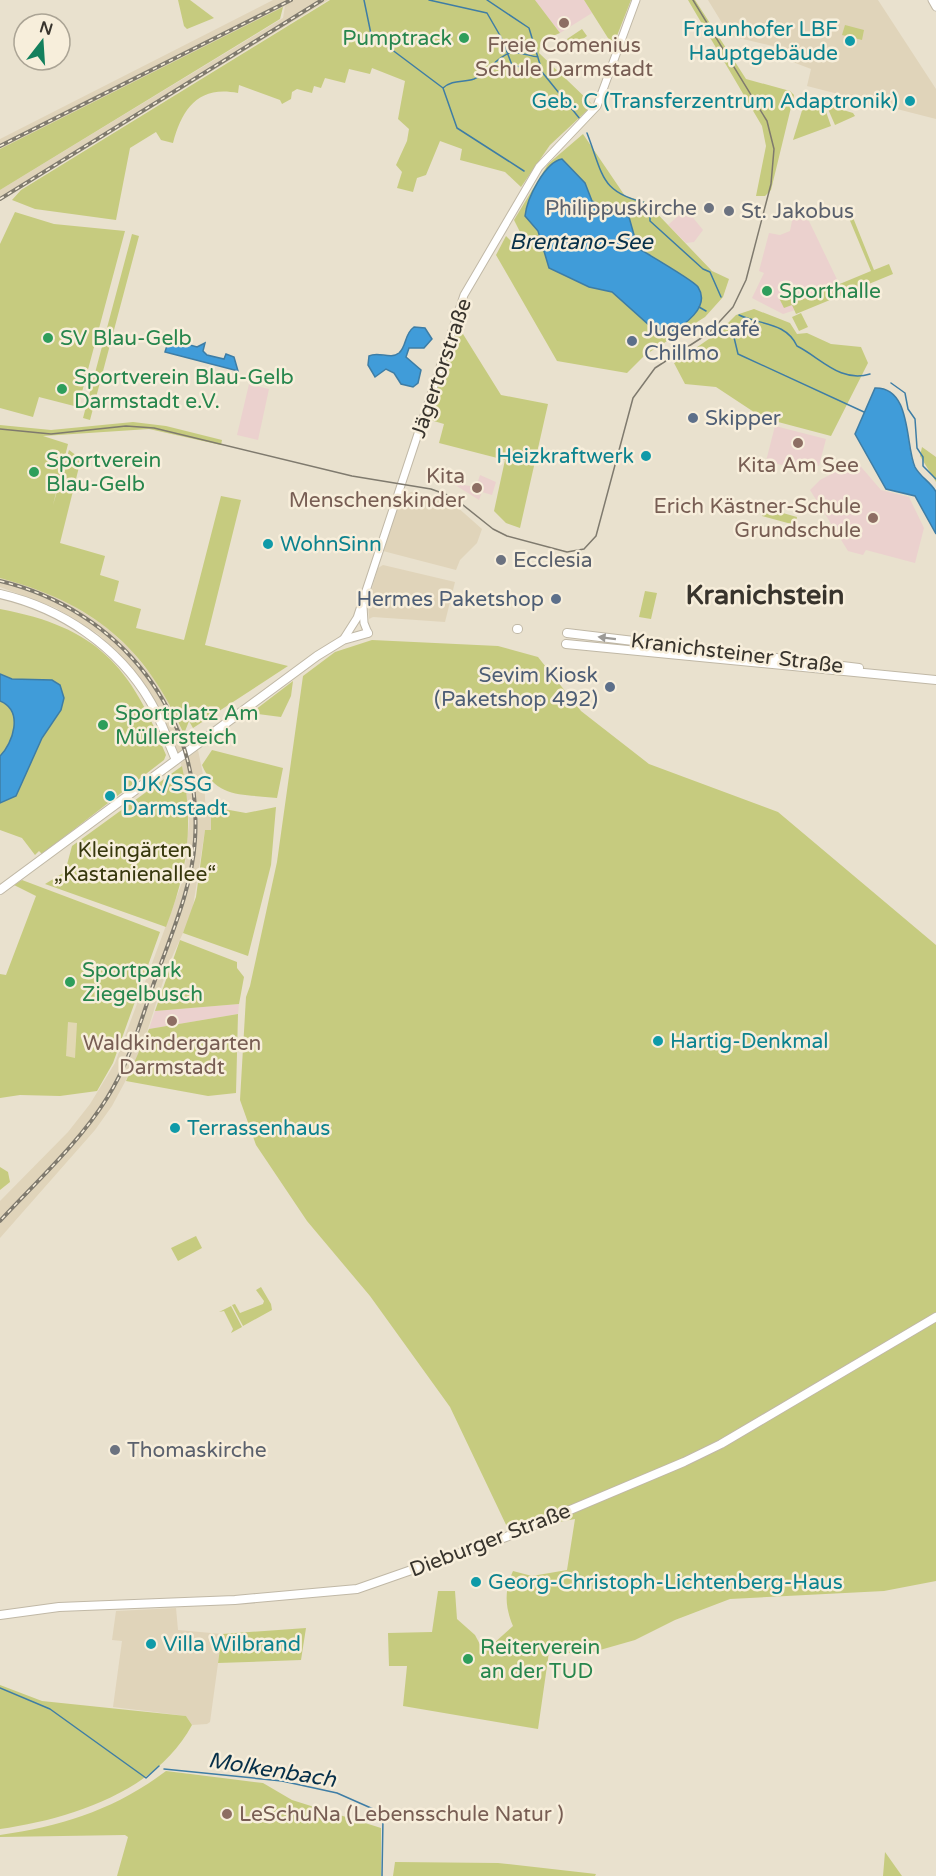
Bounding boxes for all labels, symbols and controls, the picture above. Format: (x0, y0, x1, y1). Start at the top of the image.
north arrow (12, 12, 72, 72)
marker: Freie Comenius Schule Darmstadt (557, 16, 571, 30)
text: N (37, 17, 55, 40)
place label: Fraunhofer LBF Hauptgebäude (683, 17, 838, 66)
place label: Pumptrack (342, 26, 452, 51)
marker: Pumptrack (457, 31, 471, 45)
place label: Freie Comenius Schule Darmstadt (475, 33, 653, 82)
marker: Fraunhofer LBF Hauptgebäude (843, 34, 857, 48)
place label: Geb. C (Transferzentrum Adaptronik) (531, 89, 898, 114)
marker: Geb. C (Transferzentrum Adaptronik) (903, 94, 917, 108)
place label: Philippuskirche (545, 196, 697, 221)
place label: St. Jakobus (741, 199, 854, 224)
marker: Philippuskirche (702, 201, 716, 215)
marker: St. Jakobus (722, 204, 736, 218)
water label: Brentano-See (509, 229, 654, 255)
place label: Sporthalle (779, 279, 881, 304)
marker: Sporthalle (760, 284, 774, 298)
street label: Jägertorstraße (406, 295, 477, 441)
place label: Jugendcafé Chillmo (644, 317, 760, 366)
place label: SV Blau-Gelb (60, 326, 192, 351)
marker: SV Blau-Gelb (41, 331, 55, 345)
marker: Jugendcafé Chillmo (625, 334, 639, 348)
place label: Sportverein Blau-Gelb Darmstadt e.V. (74, 365, 294, 414)
marker: Sportverein Blau-Gelb Darmstadt e.V. (55, 382, 69, 396)
place label: Skipper (705, 406, 781, 431)
marker: Skipper (686, 411, 700, 425)
marker: Kita Am See (791, 436, 805, 450)
place label: Heizkraftwerk (496, 444, 634, 469)
place label: Sportverein Blau-Gelb (46, 448, 161, 497)
marker: Heizkraftwerk (639, 449, 653, 463)
place label: Kita Am See (737, 453, 859, 478)
place label: Kita Menschenskinder (289, 464, 465, 513)
marker: Sportverein Blau-Gelb (27, 465, 41, 479)
marker: Kita Menschenskinder (470, 481, 484, 495)
place label: Erich Kästner-Schule Grundschule (654, 494, 861, 543)
marker: Erich Kästner-Schule Grundschule (866, 511, 880, 525)
place label: WohnSinn (280, 532, 382, 557)
marker: WohnSinn (261, 537, 275, 551)
place label: Ecclesia (513, 548, 593, 573)
marker: Ecclesia (494, 553, 508, 567)
district label: Kranichstein (685, 579, 845, 612)
place label: Hermes Paketshop (356, 587, 544, 612)
marker: Hermes Paketshop (549, 592, 563, 606)
street label: Kranichsteiner Straße (629, 628, 845, 679)
one-way arrow (597, 633, 616, 642)
place label: Sevim Kiosk (Paketshop 492) (434, 663, 598, 712)
marker: Sevim Kiosk (Paketshop 492) (603, 680, 617, 694)
place label: Sportplatz Am Müllersteich (115, 701, 259, 750)
marker: Sportplatz Am Müllersteich (96, 718, 110, 732)
place label: DJK/SSG Darmstadt (122, 772, 228, 821)
marker: DJK/SSG Darmstadt (103, 789, 117, 803)
park label: Kleingärten „Kastanienallee“ (54, 838, 216, 887)
place label: Sportpark Ziegelbusch (82, 958, 203, 1007)
marker: Sportpark Ziegelbusch (63, 975, 77, 989)
marker: Waldkindergarten Darmstadt (165, 1014, 179, 1028)
place label: Hartig-Denkmal (670, 1029, 829, 1054)
place label: Waldkindergarten Darmstadt (83, 1031, 261, 1080)
marker: Hartig-Denkmal (651, 1034, 665, 1048)
place label: Terrassenhaus (187, 1116, 330, 1141)
marker: Terrassenhaus (168, 1121, 182, 1135)
place label: Thomaskirche (127, 1438, 267, 1463)
marker: Thomaskirche (108, 1443, 122, 1457)
street label: Dieburger Straße (406, 1498, 574, 1583)
place label: Georg-Christoph-Lichtenberg-Haus (488, 1570, 843, 1595)
marker: Georg-Christoph-Lichtenberg-Haus (469, 1575, 483, 1589)
place label: Villa Wilbrand (163, 1632, 301, 1657)
place label: Reiterverein an der TUD (480, 1635, 600, 1684)
marker: Villa Wilbrand (144, 1637, 158, 1651)
marker: Reiterverein an der TUD (461, 1652, 475, 1666)
water label: Molkenbach (206, 1747, 338, 1793)
place label: LeSchuNa (Lebensschule Natur ) (239, 1802, 564, 1827)
marker: LeSchuNa (Lebensschule Natur ) (220, 1807, 234, 1821)

